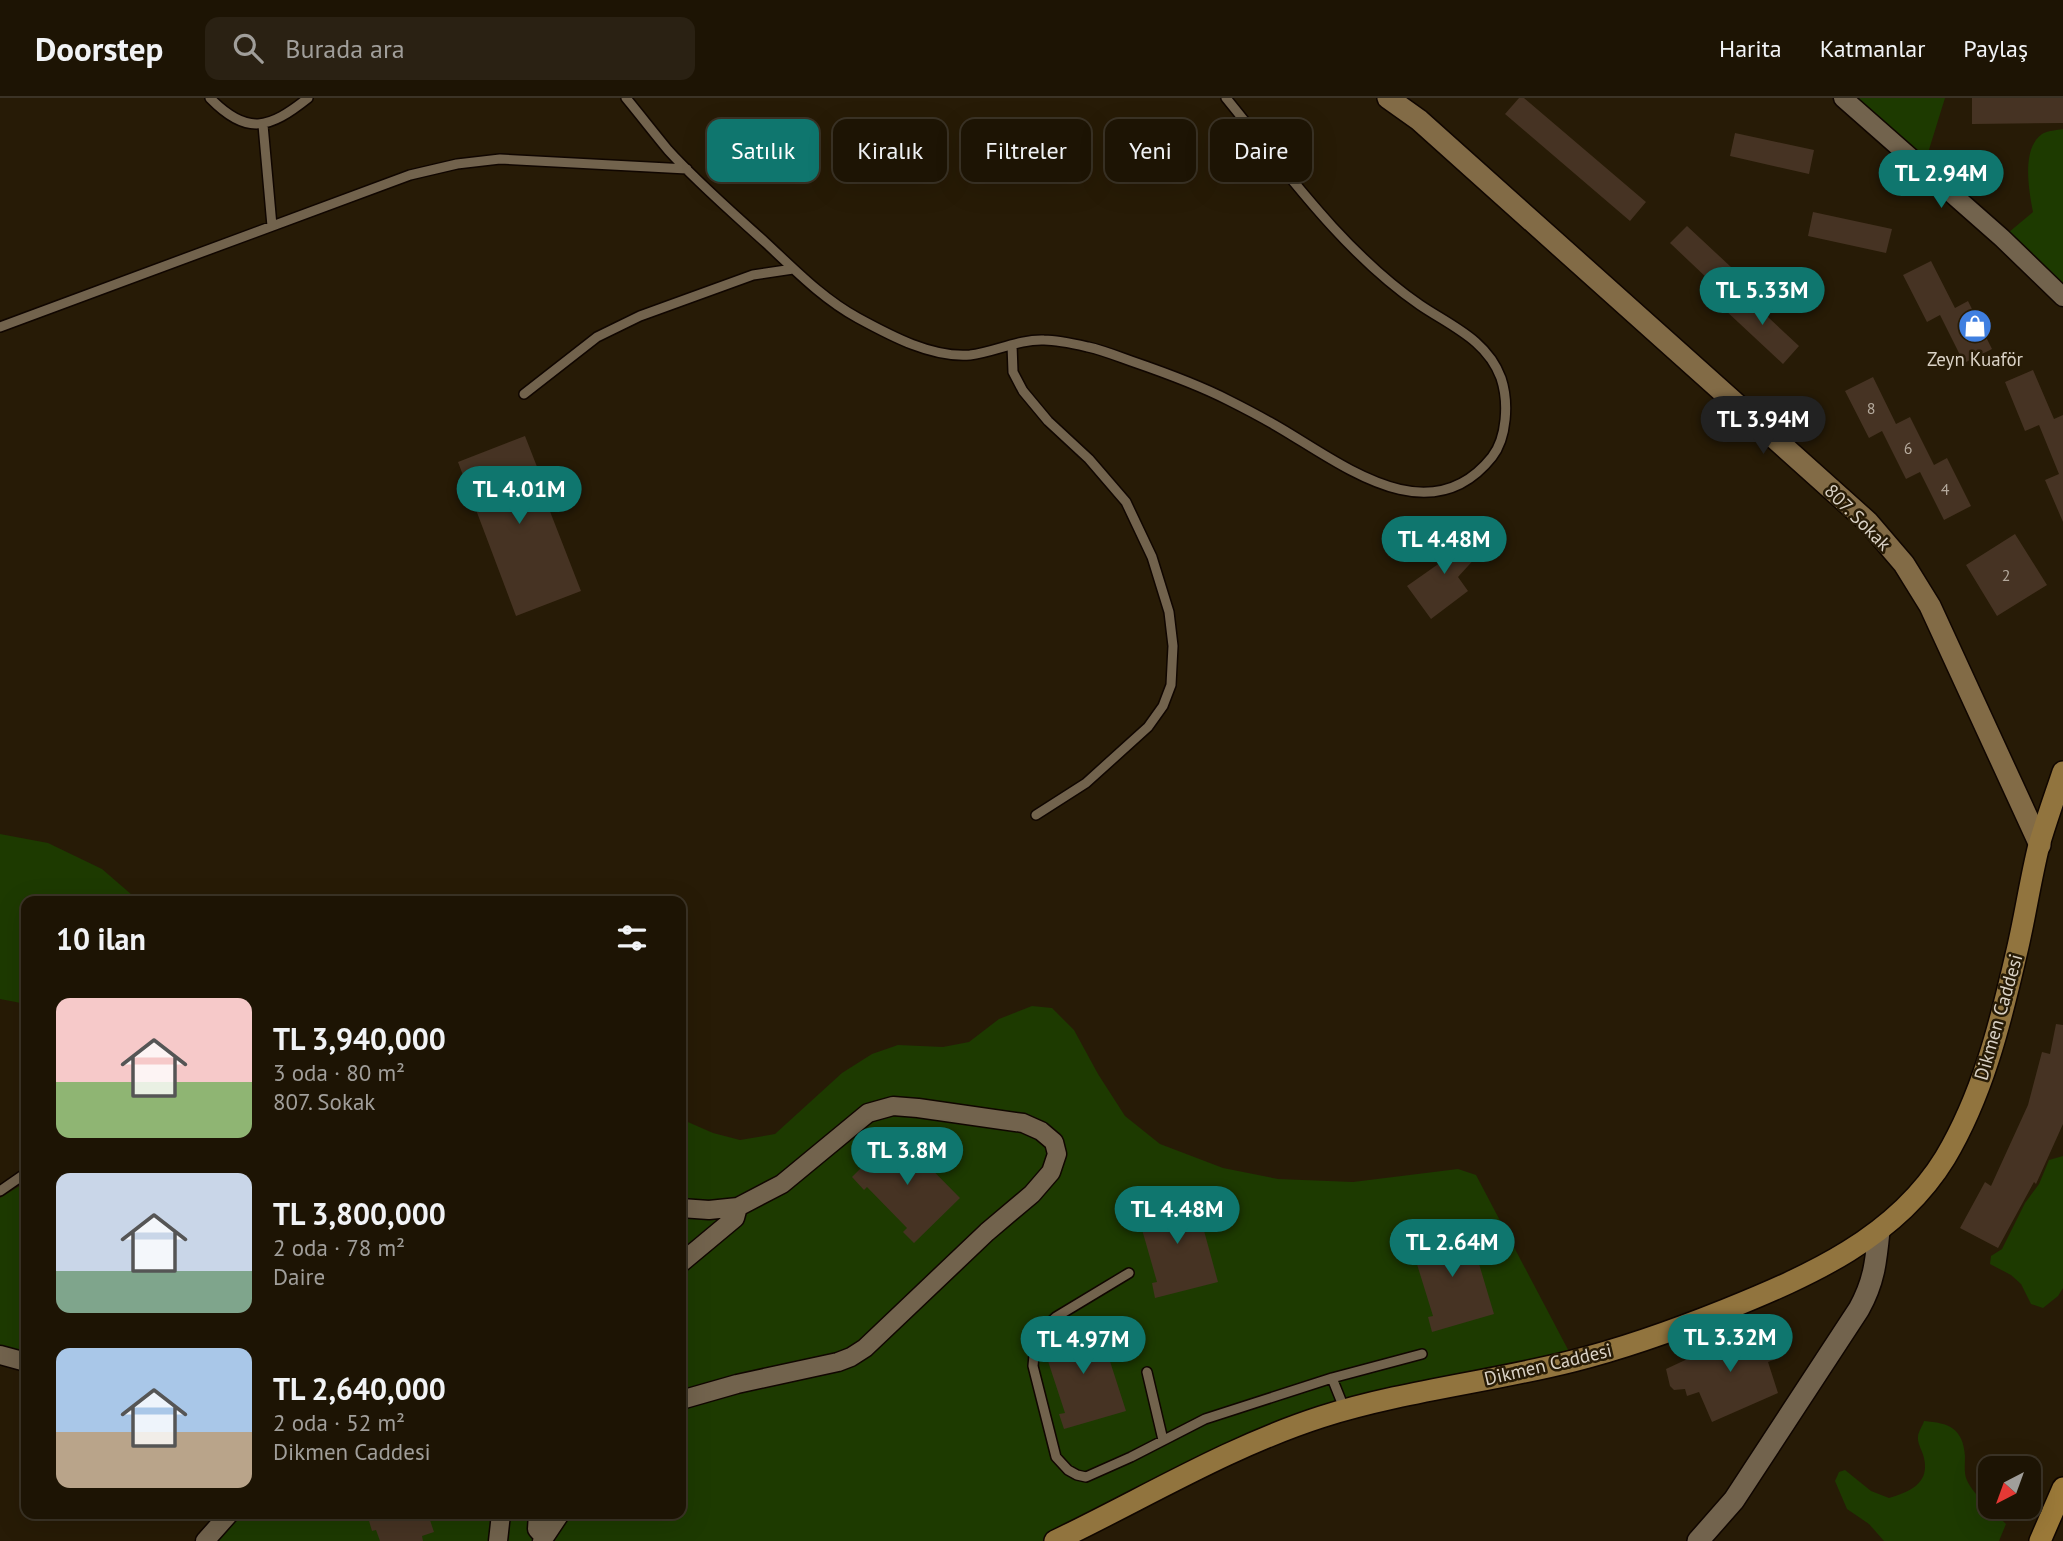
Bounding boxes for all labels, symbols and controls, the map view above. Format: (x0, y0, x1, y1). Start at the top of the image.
search box (205, 17, 695, 80)
text: Doorstep (35, 27, 163, 70)
icon: search (229, 29, 267, 67)
text: Burada ara (285, 32, 405, 65)
text: Harita (1719, 33, 1782, 64)
text: Katmanlar (1820, 33, 1925, 64)
text: Paylaş (1963, 33, 2028, 64)
chip: Satılık (707, 119, 819, 182)
chip: Kiralık (833, 119, 947, 182)
chip: Filtreler (961, 119, 1091, 182)
chip: Yeni (1105, 119, 1196, 182)
chip: Daire (1210, 119, 1312, 182)
pin: TL 2.94M (1869, 150, 2013, 210)
text: TL 2.94M (1895, 158, 1987, 187)
pin: TL 5.33M (1690, 268, 1834, 327)
text: TL 5.33M (1716, 275, 1808, 304)
shop icon: Zeyn Kuaför (1956, 307, 1994, 345)
place label: Zeyn Kuaför (1927, 347, 2024, 371)
pin: TL 3.94M (1691, 396, 1835, 456)
house number: 8 (1867, 398, 1875, 418)
text: TL 3.94M (1717, 404, 1809, 433)
house number: 6 (1904, 438, 1912, 458)
pin: TL 4.01M (447, 466, 591, 526)
text: TL 4.01M (473, 474, 565, 503)
street label: 807. Sokak (1820, 479, 1896, 555)
house number: 4 (1941, 479, 1950, 499)
pin: TL 4.48M (1372, 517, 1516, 576)
text: TL 4.48M (1398, 524, 1490, 553)
house number: 2 (2002, 565, 2010, 585)
text: 10 ilan (56, 919, 146, 958)
icon: filters (613, 919, 651, 957)
street label: Dikmen Caddesi (1969, 951, 2027, 1083)
text: TL 3,940,000 (273, 1019, 446, 1058)
icon: home (112, 1026, 196, 1110)
text: 3 oda · 80 m² (273, 1058, 405, 1087)
text: 807. Sokak (273, 1087, 375, 1116)
pin: TL 3.8M (842, 1128, 972, 1187)
text: TL 3.8M (867, 1135, 947, 1164)
pin: TL 4.48M (1105, 1186, 1249, 1246)
text: TL 3,800,000 (273, 1194, 446, 1233)
text: TL 4.48M (1131, 1194, 1223, 1223)
icon: home (112, 1201, 196, 1285)
pin: TL 2.64M (1380, 1220, 1524, 1279)
text: TL 2.64M (1406, 1227, 1498, 1256)
text: 2 oda · 78 m² (273, 1233, 405, 1262)
text: Daire (273, 1262, 325, 1291)
pin: TL 3.32M (1658, 1314, 1802, 1374)
pin: TL 4.97M (1011, 1316, 1155, 1376)
text: TL 3.32M (1684, 1322, 1776, 1351)
text: TL 4.97M (1037, 1324, 1129, 1353)
street label: Dikmen Caddesi (1482, 1338, 1614, 1390)
text: TL 2,640,000 (273, 1369, 446, 1408)
icon: home (112, 1376, 196, 1460)
text: 2 oda · 52 m² (273, 1408, 405, 1437)
text: Dikmen Caddesi (273, 1437, 431, 1466)
north arrow (1978, 1456, 2040, 1519)
map controls (1978, 1456, 2041, 1519)

